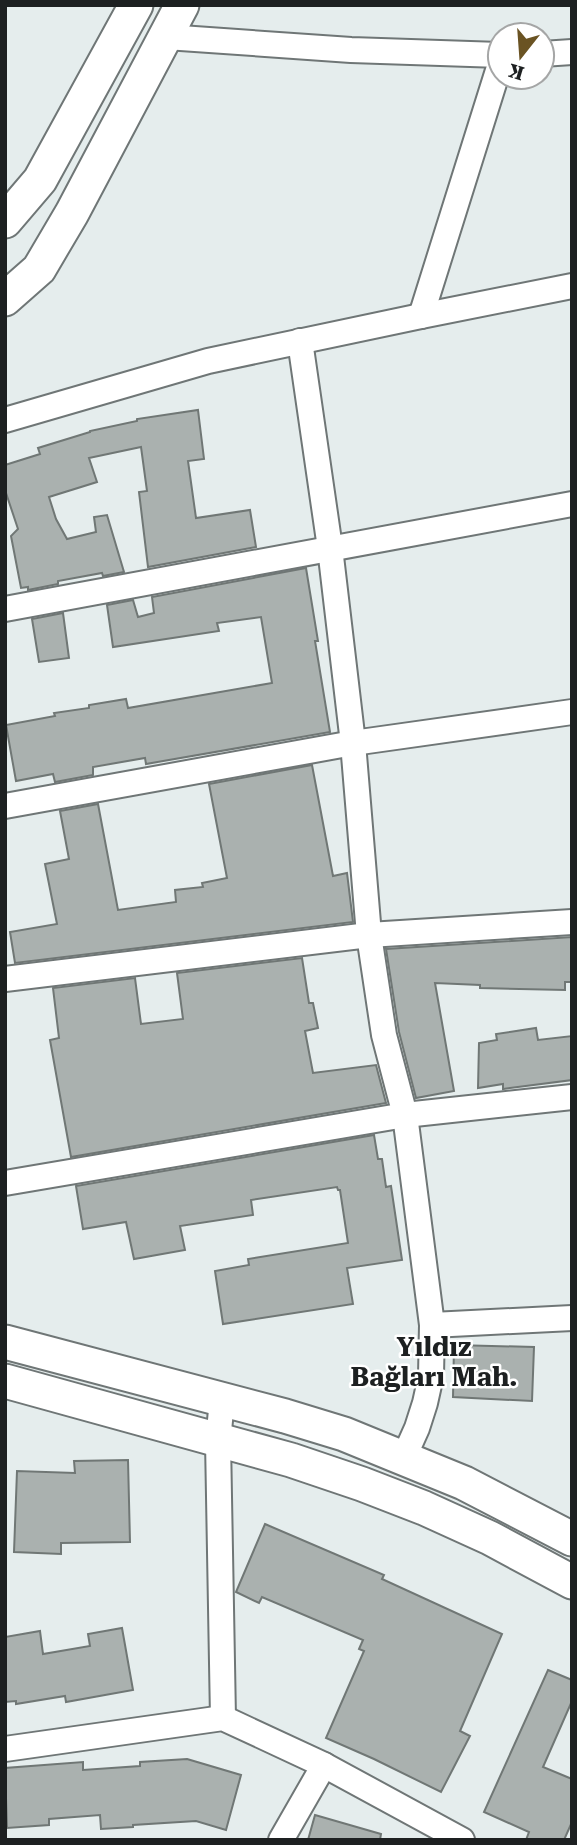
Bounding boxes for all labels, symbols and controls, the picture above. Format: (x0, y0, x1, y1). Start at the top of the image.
north arrow (486, 21, 556, 91)
text: K (506, 59, 527, 85)
district label: Yıldız Bağları Mah. (351, 1332, 517, 1392)

